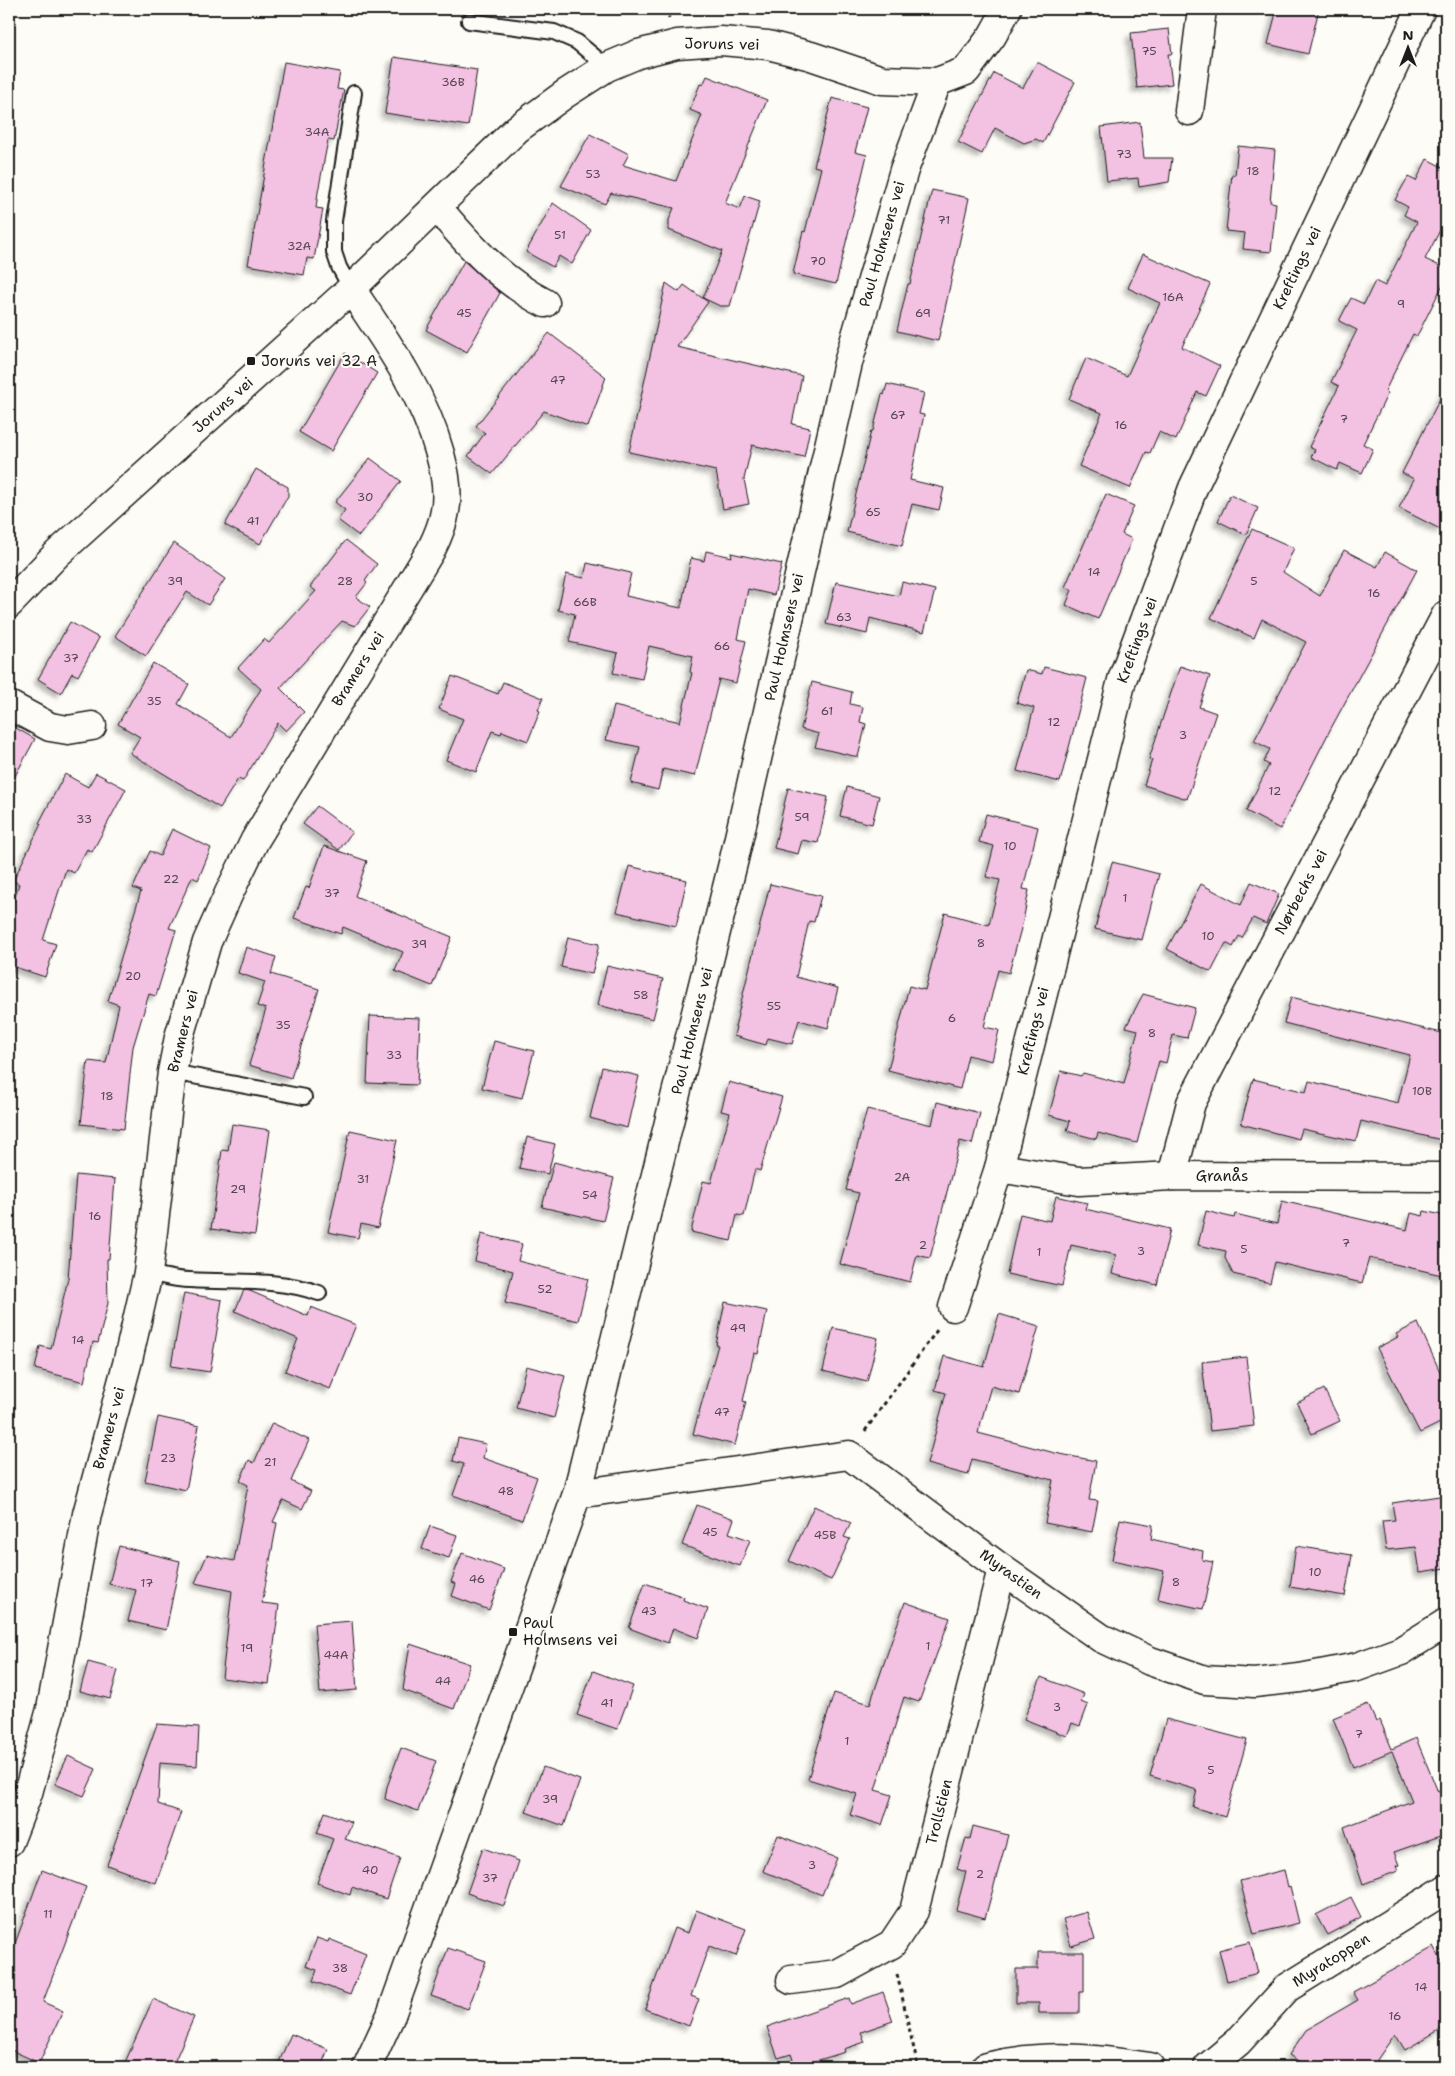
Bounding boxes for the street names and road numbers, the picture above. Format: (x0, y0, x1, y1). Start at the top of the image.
street label: Joruns vei (684, 33, 760, 55)
street label: Paul Holmsens vei (854, 179, 910, 309)
street label: Kreftings vei (1268, 223, 1326, 313)
street label: Joruns vei (188, 372, 258, 438)
street label: Paul Holmsens vei (760, 571, 808, 703)
street label: Kreftings vei (1112, 594, 1162, 686)
street label: Bramers vei (327, 628, 389, 710)
street label: Nørbechs vei (1270, 846, 1332, 938)
street label: Paul Holmsens vei (667, 965, 717, 1097)
street label: Kreftings vei (1012, 985, 1054, 1077)
street label: Bramers vei (163, 987, 203, 1075)
street label: Granås (1196, 1166, 1248, 1186)
street label: Bramers vei (88, 1385, 130, 1471)
street label: Myrastien (976, 1544, 1046, 1604)
street label: Trollstien (921, 1777, 957, 1847)
street label: Myratoppen (1289, 1928, 1373, 1992)

